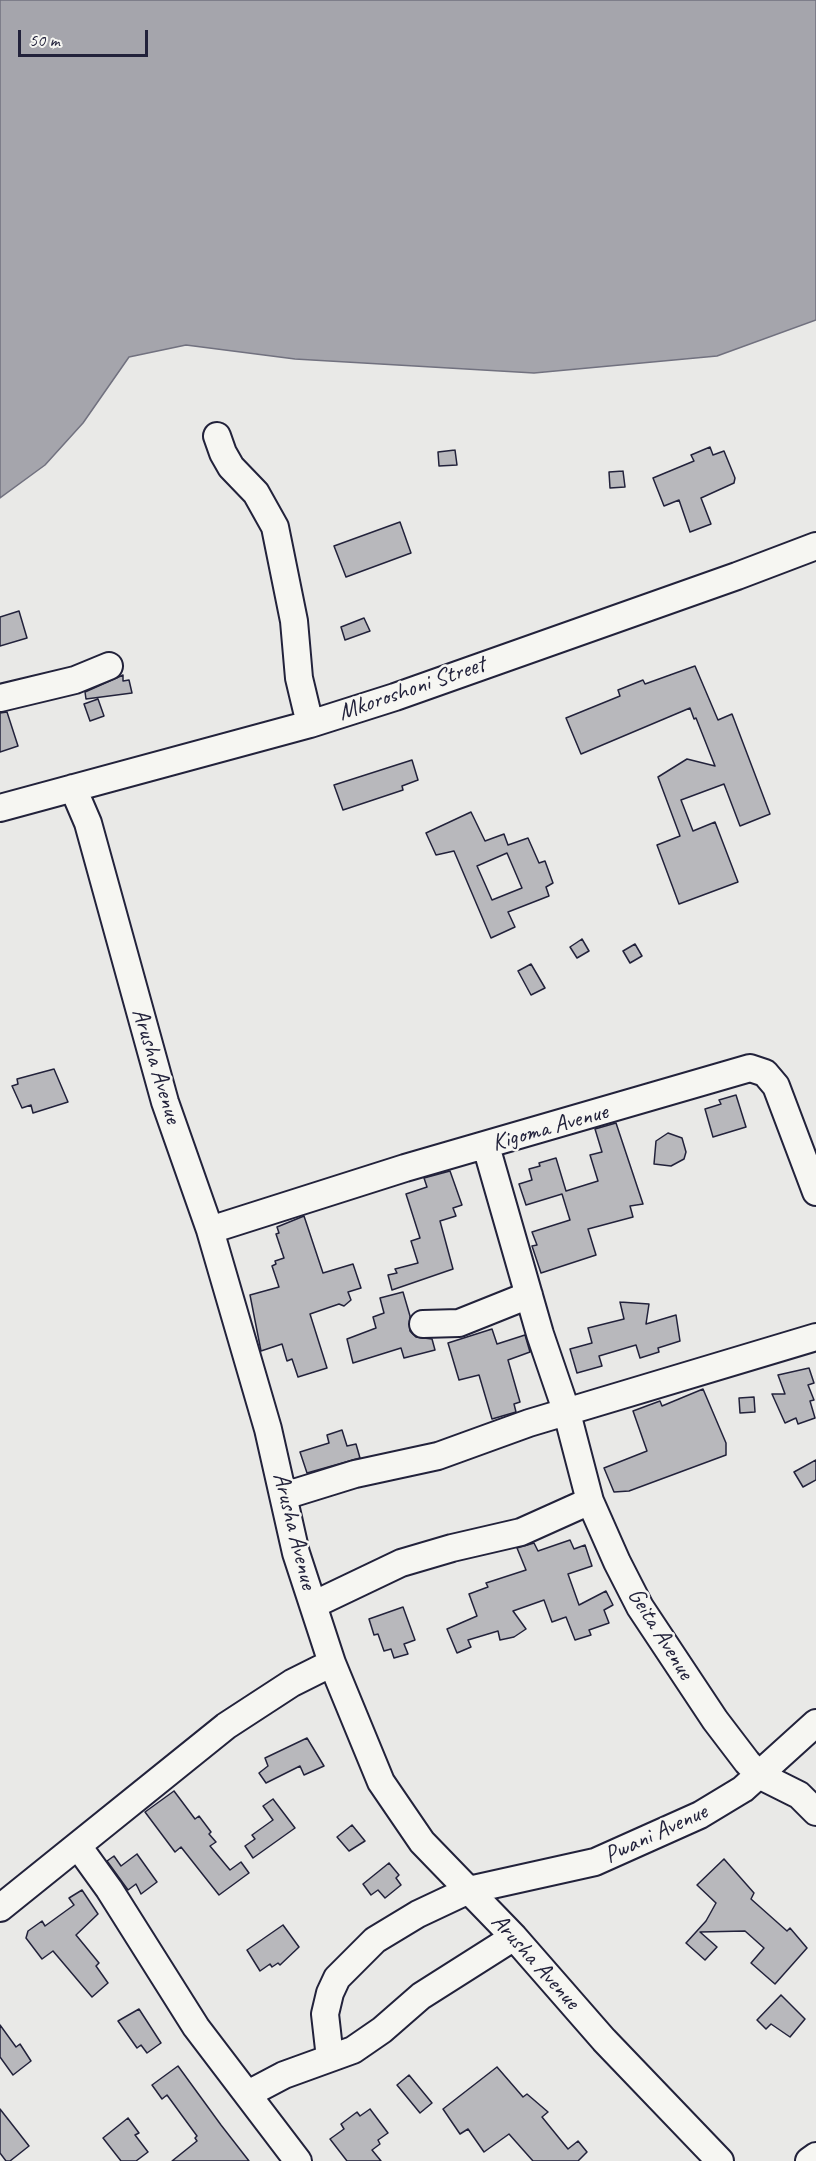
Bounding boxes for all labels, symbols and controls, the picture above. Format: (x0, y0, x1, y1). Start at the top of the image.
scale bar (21, 18, 152, 56)
text: 50 m (29, 29, 60, 51)
street label: Mkoroshoni Street (335, 650, 489, 728)
street label: Arusha Avenue (125, 1005, 187, 1127)
street label: Kigoma Avenue (489, 1098, 611, 1158)
street label: Arusha Avenue (266, 1470, 322, 1592)
street label: Geita Avenue (621, 1583, 699, 1685)
street label: Pwani Avenue (600, 1798, 712, 1870)
street label: Arusha Avenue (484, 1908, 586, 2016)

